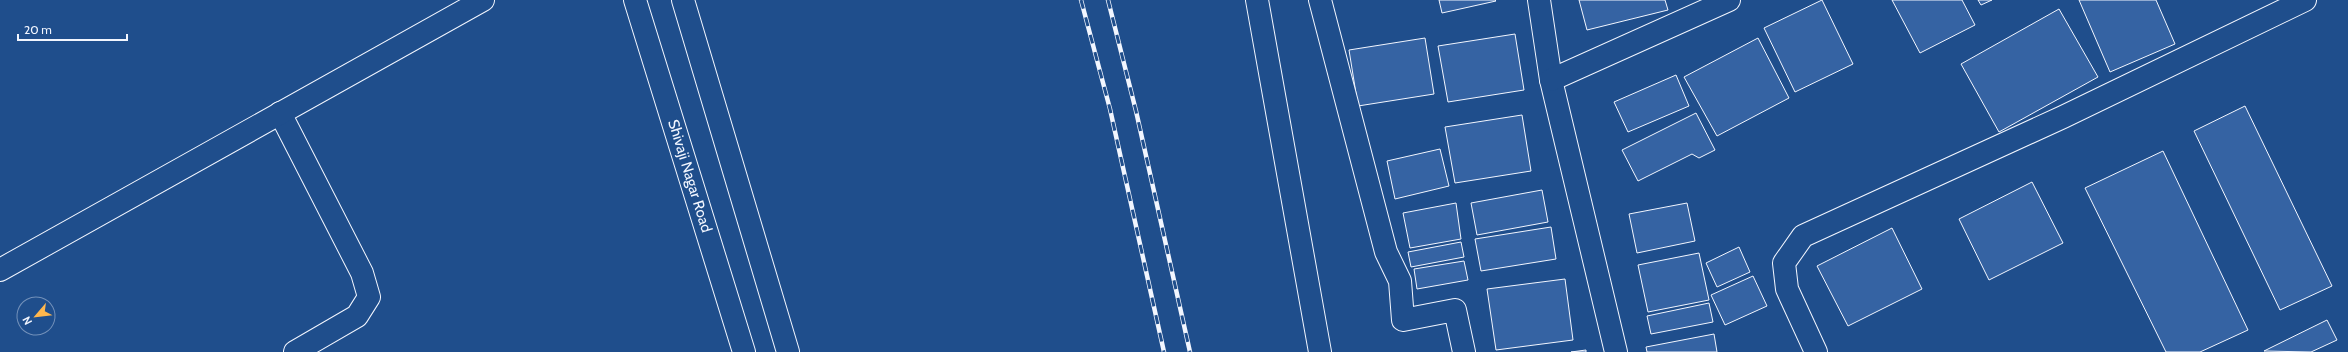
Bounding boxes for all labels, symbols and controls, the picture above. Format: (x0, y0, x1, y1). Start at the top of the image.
scale bar (18, 16, 127, 42)
text: 20 m (24, 22, 52, 37)
street label: Shivaji Nagar Road (664, 117, 716, 235)
north arrow (16, 296, 56, 336)
text: N (19, 314, 35, 327)

